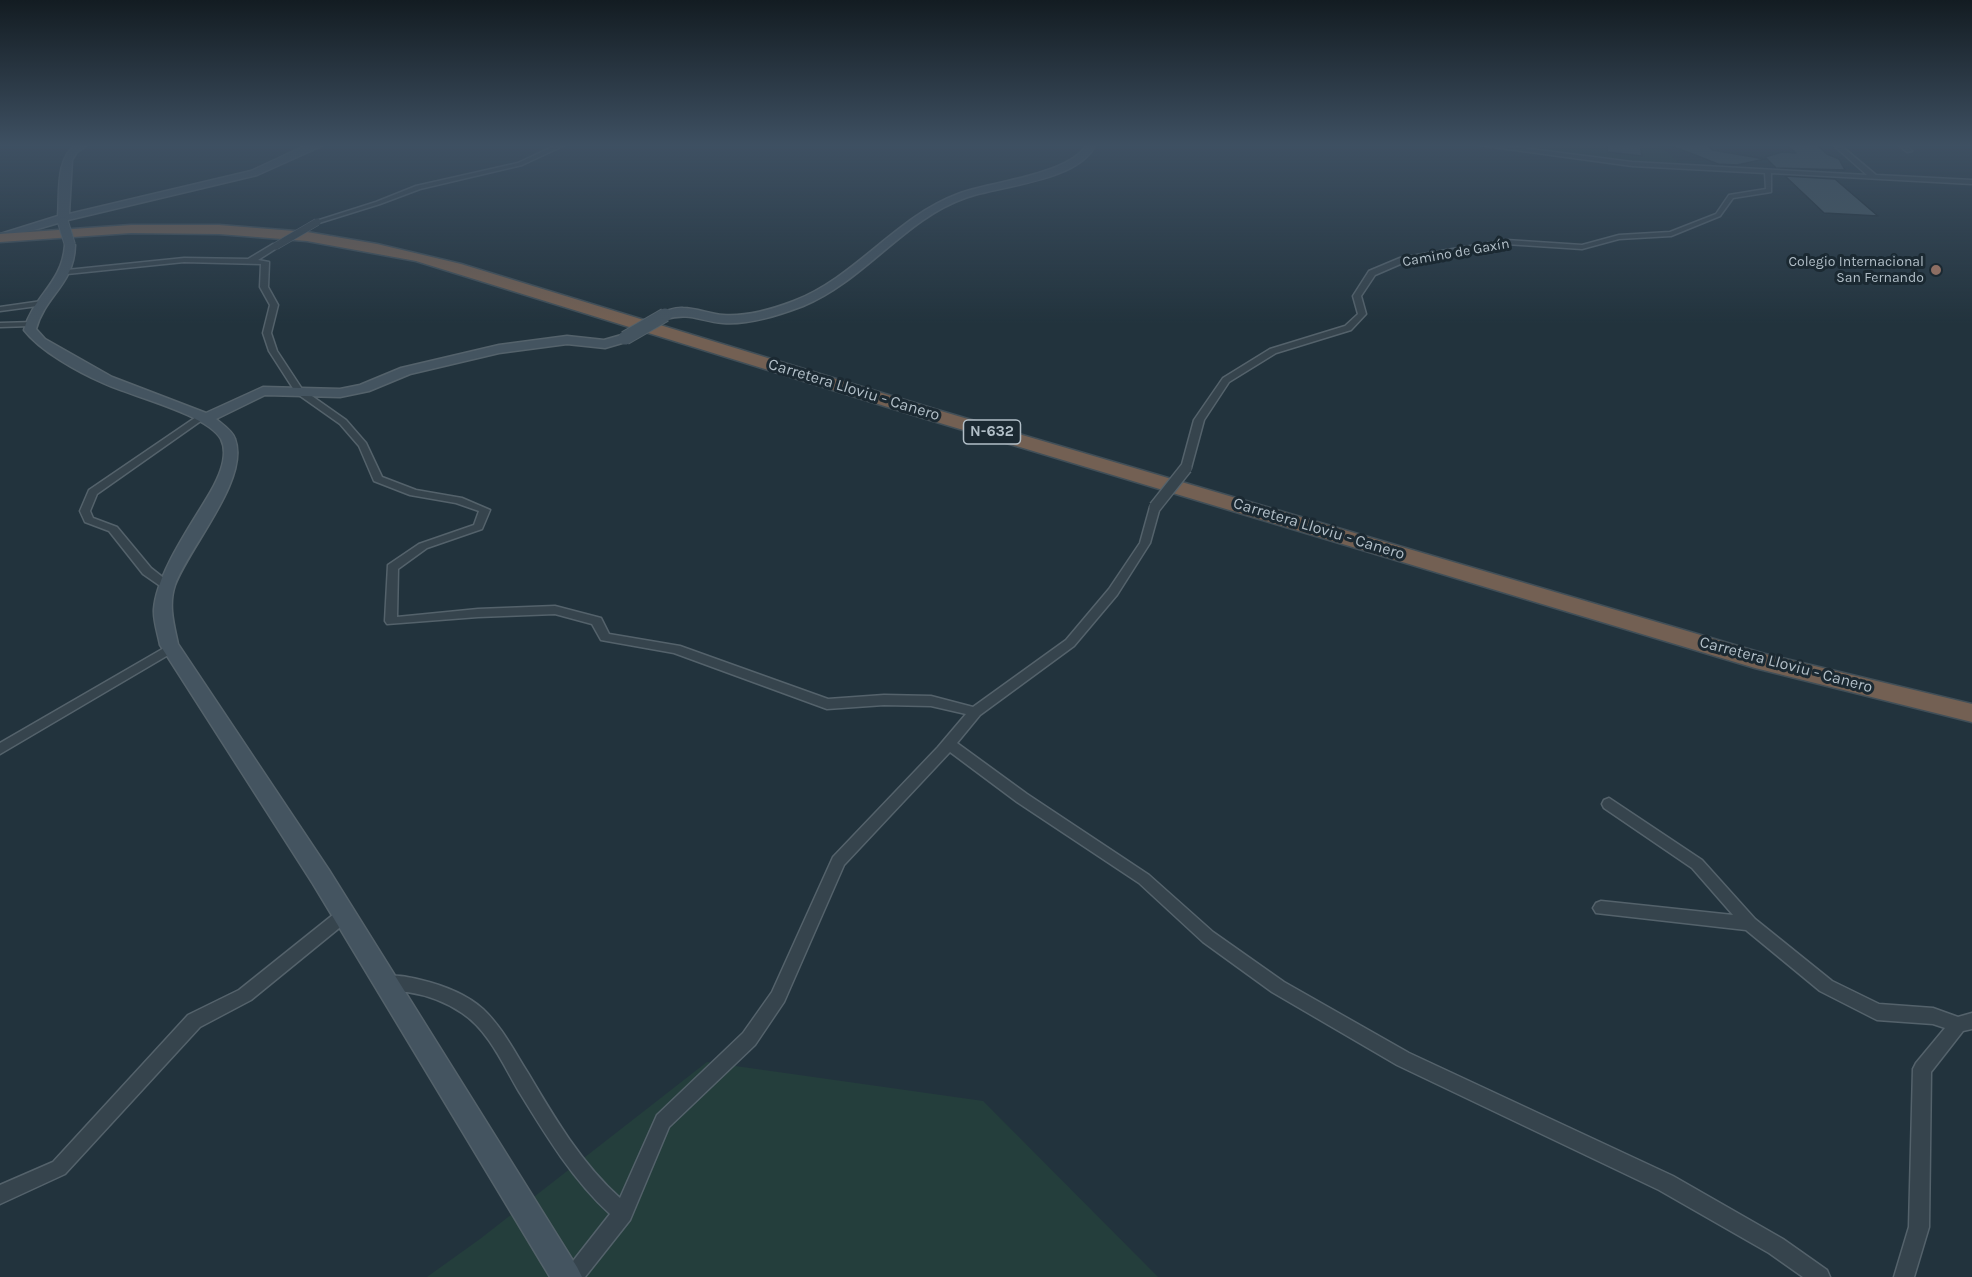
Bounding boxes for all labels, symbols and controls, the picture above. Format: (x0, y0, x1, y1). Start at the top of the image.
street label: Camino de Gaxín (1401, 235, 1511, 271)
place label: Colegio Internacional San Fernando (1788, 254, 1924, 286)
marker: Colegio Internacional San Fernando (1929, 263, 1943, 277)
street label: Carretera Lloviu - Canero (766, 355, 942, 425)
road number: N-632 (964, 420, 1020, 444)
street label: Carretera Lloviu - Canero (1231, 494, 1407, 564)
street label: Carretera Lloviu - Canero (1697, 633, 1875, 697)

